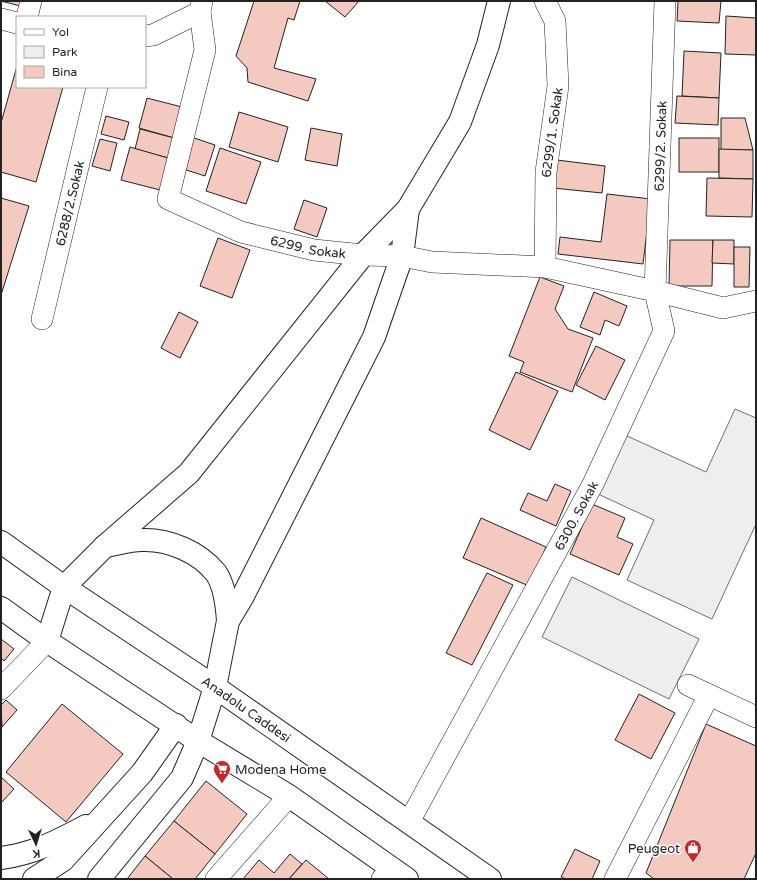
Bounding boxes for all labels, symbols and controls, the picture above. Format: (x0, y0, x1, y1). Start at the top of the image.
legend (16, 16, 146, 88)
text: Yol (52, 25, 69, 39)
text: Park (52, 45, 78, 59)
text: Bina (52, 65, 77, 79)
street label: 6299/1. Sokak (539, 87, 567, 177)
street label: 6299/2. Sokak (651, 100, 671, 192)
street label: 6288/2.Sokak (53, 159, 88, 248)
street label: 6299. Sokak (268, 232, 347, 262)
street label: 6300. Sokak (551, 478, 602, 553)
street label: Anadolu Caddesi (198, 673, 294, 747)
supermarket icon: Modena Home (212, 759, 232, 784)
place label: Modena Home (235, 762, 326, 778)
north arrow (16, 824, 56, 864)
shop icon: Peugeot (683, 838, 703, 863)
place label: Peugeot (628, 841, 680, 857)
text: K (32, 847, 41, 860)

